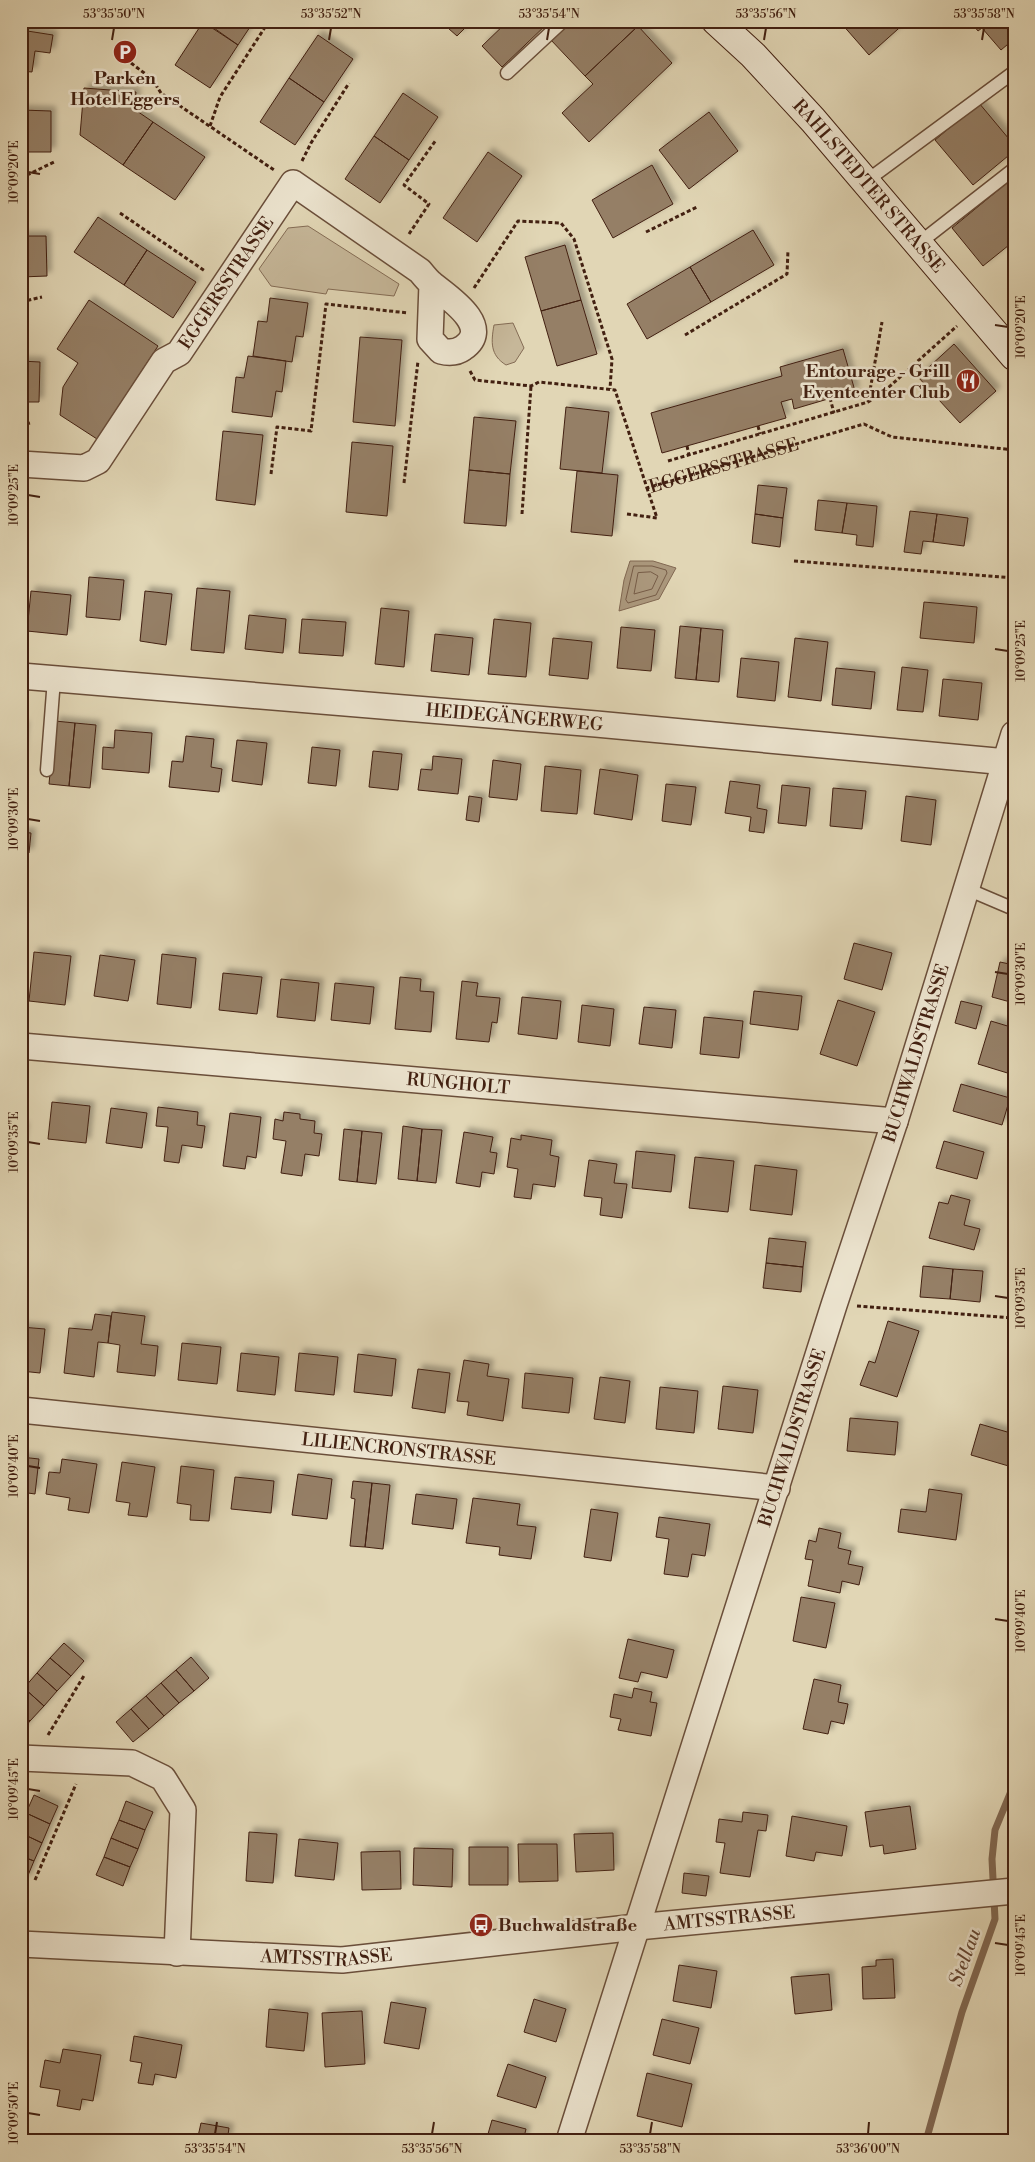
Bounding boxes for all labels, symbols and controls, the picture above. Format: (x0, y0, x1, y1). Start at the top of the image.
text: 53°35'50"N (83, 7, 145, 22)
text: 53°35'52"N (301, 7, 361, 22)
text: 53°35'54"N (518, 7, 580, 22)
text: 53°35'56"N (735, 7, 797, 22)
text: 53°35'58"N (953, 7, 1015, 22)
parking icon: Parken Hotel Eggers (112, 39, 138, 65)
place label: Parken Hotel Eggers (70, 67, 180, 111)
street label: RAHLSTEDTER STRASSE (787, 94, 949, 278)
text: 10°09'20"E (7, 141, 22, 203)
street label: EGGERSSTRASSE (174, 212, 279, 354)
text: 10°09'20"E (1014, 296, 1029, 358)
place label: Entourage - Grill Eventcenter Club (803, 360, 950, 404)
restaurant icon: Entourage - Grill Eventcenter Club (955, 368, 981, 394)
street label: EGGERSSTRASSE (646, 433, 801, 499)
text: 10°09'25"E (7, 464, 22, 526)
text: 10°09'25"E (1014, 620, 1029, 682)
street label: HEIDEGÄNGERWEG (425, 699, 605, 737)
text: 10°09'30"E (7, 788, 22, 850)
text: 10°09'30"E (1014, 943, 1029, 1005)
street label: BUCHWALDSTRASSE (877, 961, 955, 1146)
street label: RUNGHOLT (406, 1068, 511, 1100)
text: 10°09'35"E (7, 1111, 22, 1173)
text: 10°09'35"E (1014, 1267, 1029, 1329)
street label: BUCHWALDSTRASSE (753, 1346, 831, 1531)
street label: LILIENCRONSTRASSE (300, 1428, 497, 1471)
text: 10°09'40"E (7, 1434, 22, 1498)
text: 10°09'40"E (1014, 1589, 1029, 1653)
text: 10°09'45"E (7, 1758, 22, 1820)
street label: AMTSSTRASSE (662, 1901, 796, 1937)
bus stop icon: Buchwaldstraße (468, 1912, 494, 1938)
place label: Buchwaldstraße (498, 1914, 638, 1937)
text: 10°09'45"E (1014, 1914, 1029, 1976)
water label: Stellau (943, 1925, 986, 1990)
street label: AMTSSTRASSE (259, 1943, 394, 1972)
text: 10°09'50"E (7, 2082, 22, 2144)
text: 53°35'54"N (184, 2142, 246, 2157)
text: 53°35'56"N (401, 2142, 463, 2157)
text: 53°35'58"N (619, 2142, 681, 2157)
text: 53°36'00"N (836, 2142, 900, 2157)

